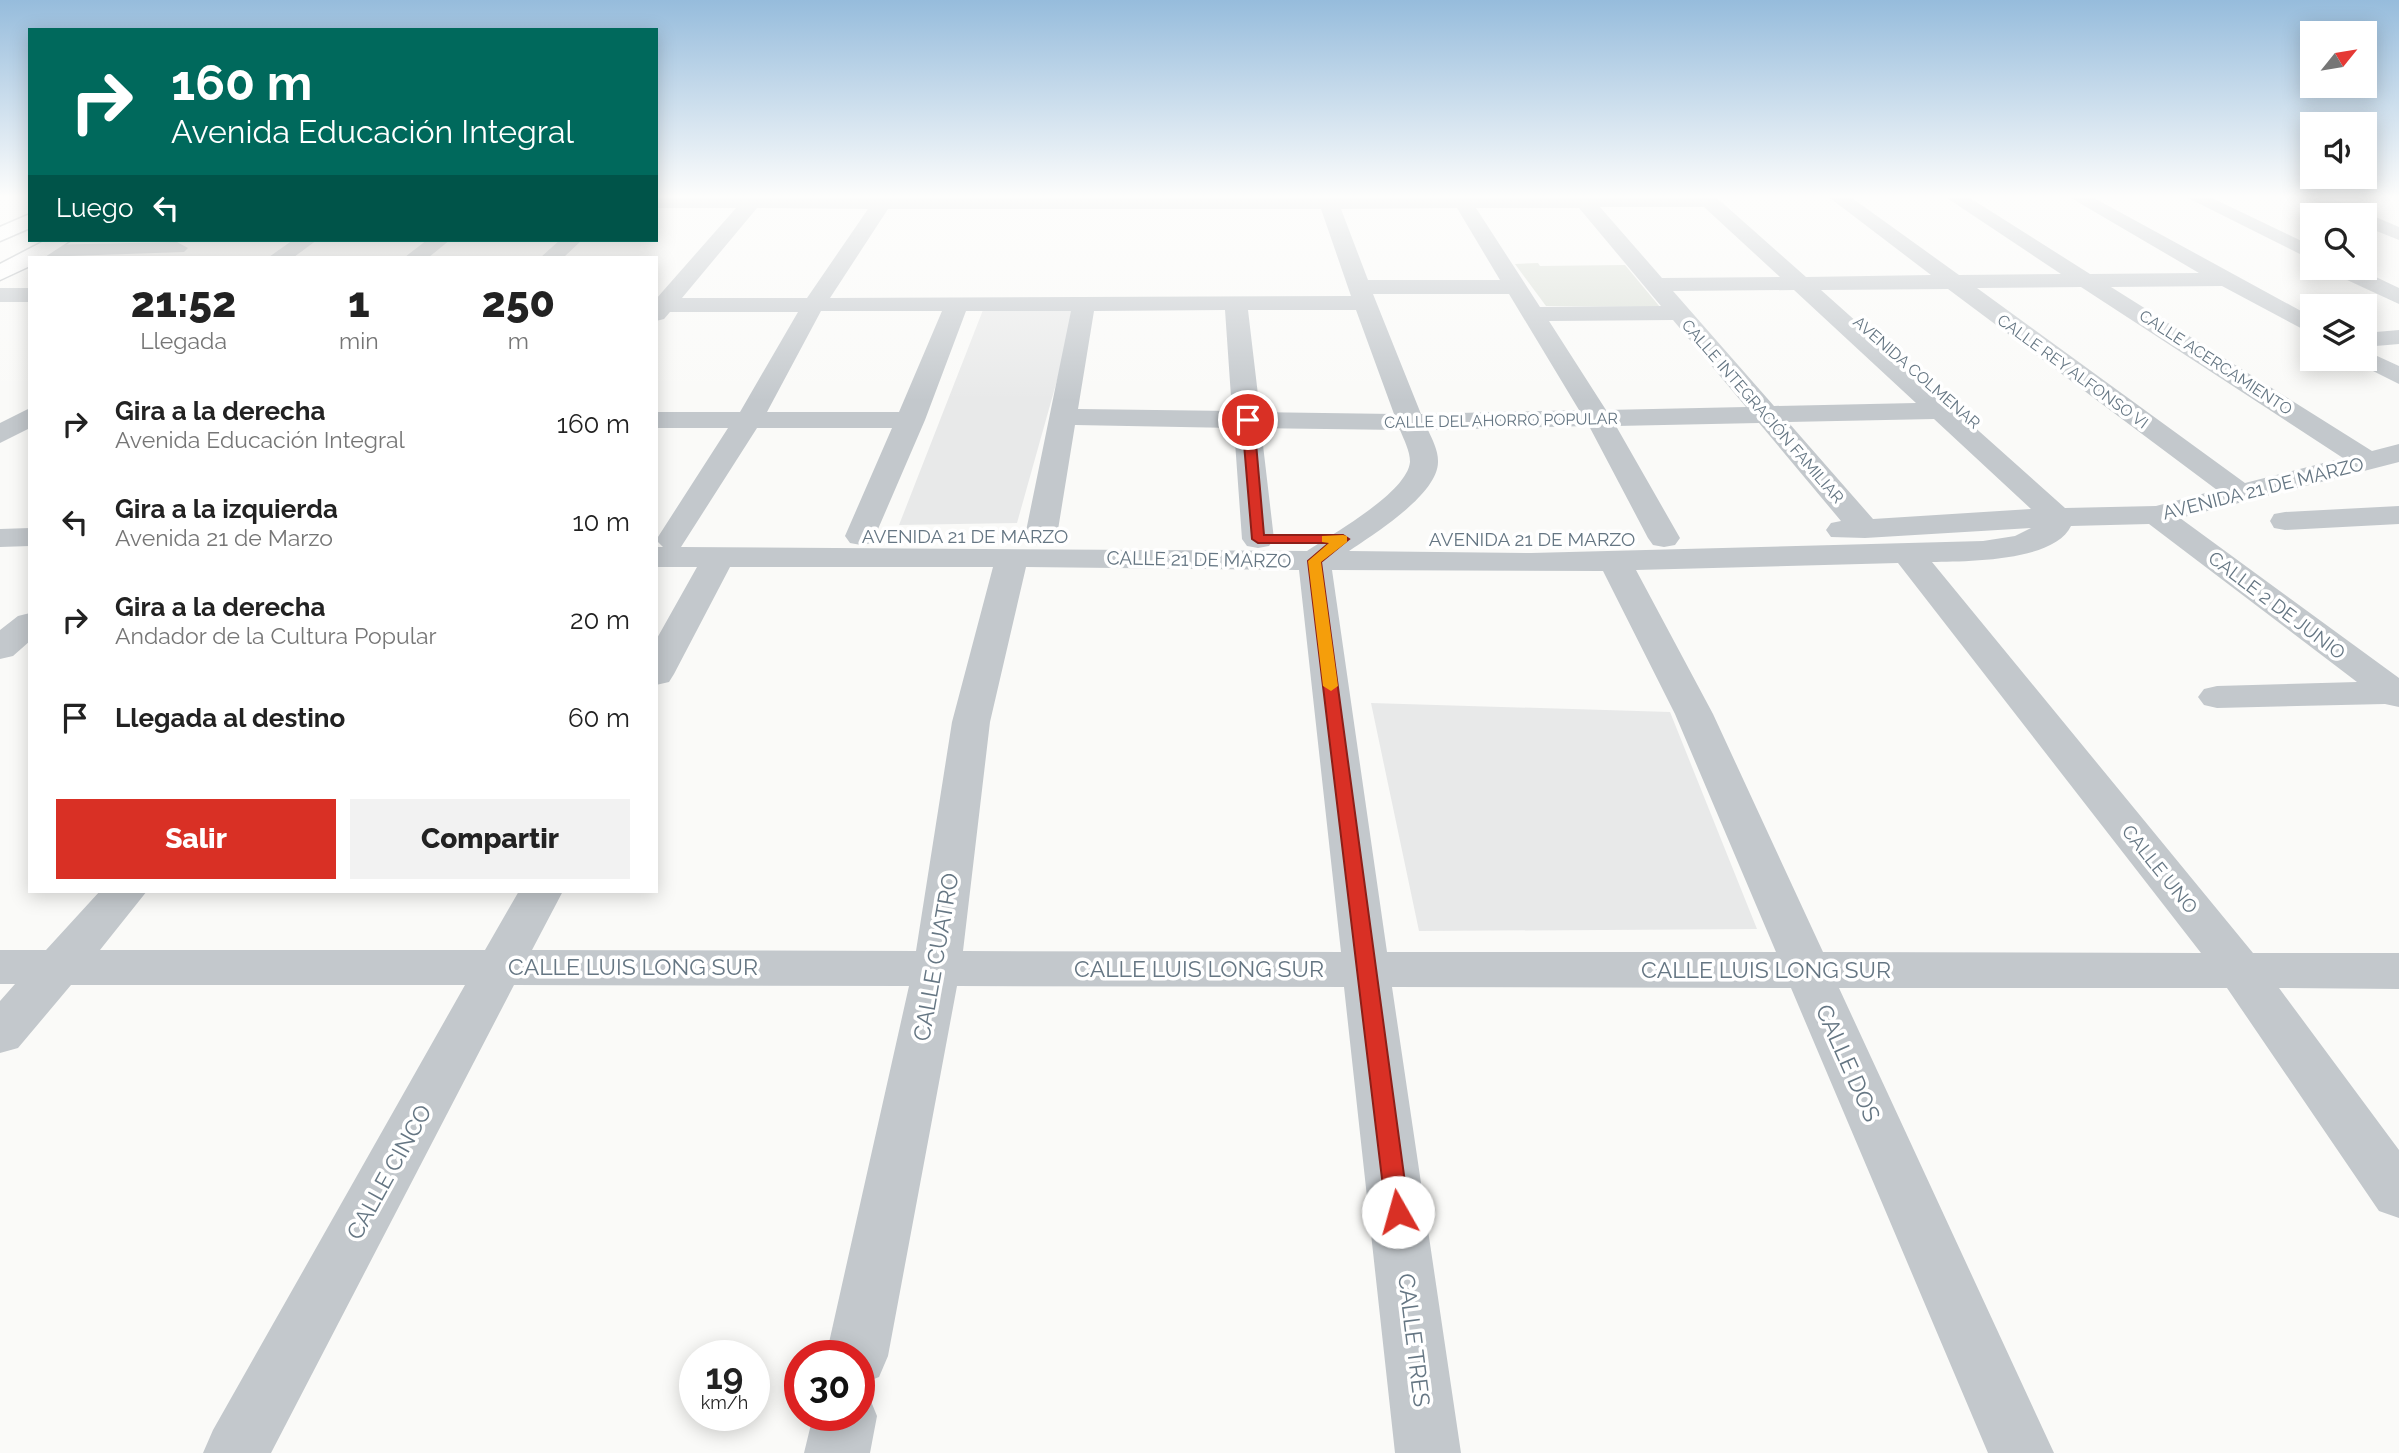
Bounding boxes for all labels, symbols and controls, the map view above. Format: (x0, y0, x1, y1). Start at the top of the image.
north arrow (2300, 21, 2376, 98)
map controls (2300, 21, 2377, 371)
text: 160 m (171, 54, 312, 111)
icon: right (56, 56, 147, 147)
button: sound (2300, 112, 2377, 189)
text: Avenida Educación Integral (171, 113, 574, 150)
icon: left (147, 189, 185, 227)
text: Luego (56, 193, 133, 223)
button: search (2300, 203, 2377, 280)
text: 21:52 (131, 278, 236, 327)
text: 1 (348, 278, 370, 327)
text: 250 (482, 278, 555, 327)
button: layers (2300, 294, 2377, 371)
street label: CALLE ACERCAMIENTO (2136, 306, 2296, 419)
street label: CALLE REY ALFONSO VI (1994, 310, 2152, 432)
street label: AVENIDA COLMENAR (1849, 312, 1984, 433)
street label: CALLE INTEGRACIÓN FAMILIAR (1678, 315, 1848, 507)
text: Llegada (140, 327, 227, 354)
text: min (339, 327, 379, 354)
text: m (508, 327, 529, 354)
pin (1218, 390, 1278, 450)
text: Gira a la derecha (115, 396, 325, 426)
icon: arrive (1229, 401, 1267, 439)
icon: right (56, 405, 94, 443)
text: 160 m (557, 409, 630, 439)
street label: CALLE DEL AHORRO POPULAR (1384, 409, 1618, 432)
text: Avenida Educación Integral (115, 426, 405, 453)
street label: AVENIDA 21 DE MARZO (2160, 452, 2366, 524)
text: Gira a la izquierda (115, 494, 338, 524)
icon: left (56, 503, 94, 541)
text: 10 m (572, 507, 630, 537)
text: Avenida 21 de Marzo (115, 524, 333, 551)
street label: AVENIDA 21 DE MARZO (862, 525, 1068, 547)
street label: AVENIDA 21 DE MARZO (1429, 528, 1635, 550)
street label: CALLE 21 DE MARZO (1106, 546, 1292, 572)
street label: CALLE 2 DE JUNIO (2204, 546, 2350, 664)
text: Gira a la derecha (115, 592, 325, 622)
icon: right (56, 601, 94, 639)
text: 20 m (570, 605, 630, 635)
text: Andador de la Cultura Popular (115, 622, 437, 649)
icon: arrive (56, 699, 94, 737)
text: Llegada al destino (115, 703, 345, 733)
text: 60 m (568, 703, 630, 733)
button: Salir (56, 799, 336, 879)
button: Compartir (350, 799, 630, 879)
street label: CALLE UNO (2118, 820, 2202, 918)
street label: CALLE CUATRO (907, 871, 964, 1043)
street label: CALLE LUIS LONG SUR (508, 953, 758, 980)
street label: CALLE LUIS LONG SUR (1074, 955, 1324, 982)
street label: CALLE LUIS LONG SUR (1641, 956, 1891, 983)
street label: CALLE DOS (1811, 1000, 1886, 1126)
street label: CALLE CINCO (340, 1100, 437, 1244)
position arrow (1361, 1175, 1435, 1249)
street label: CALLE TRES (1393, 1272, 1436, 1408)
speed limit sign: 30 (784, 1340, 875, 1431)
text: 19 (706, 1356, 743, 1397)
text: km/h (701, 1392, 748, 1413)

